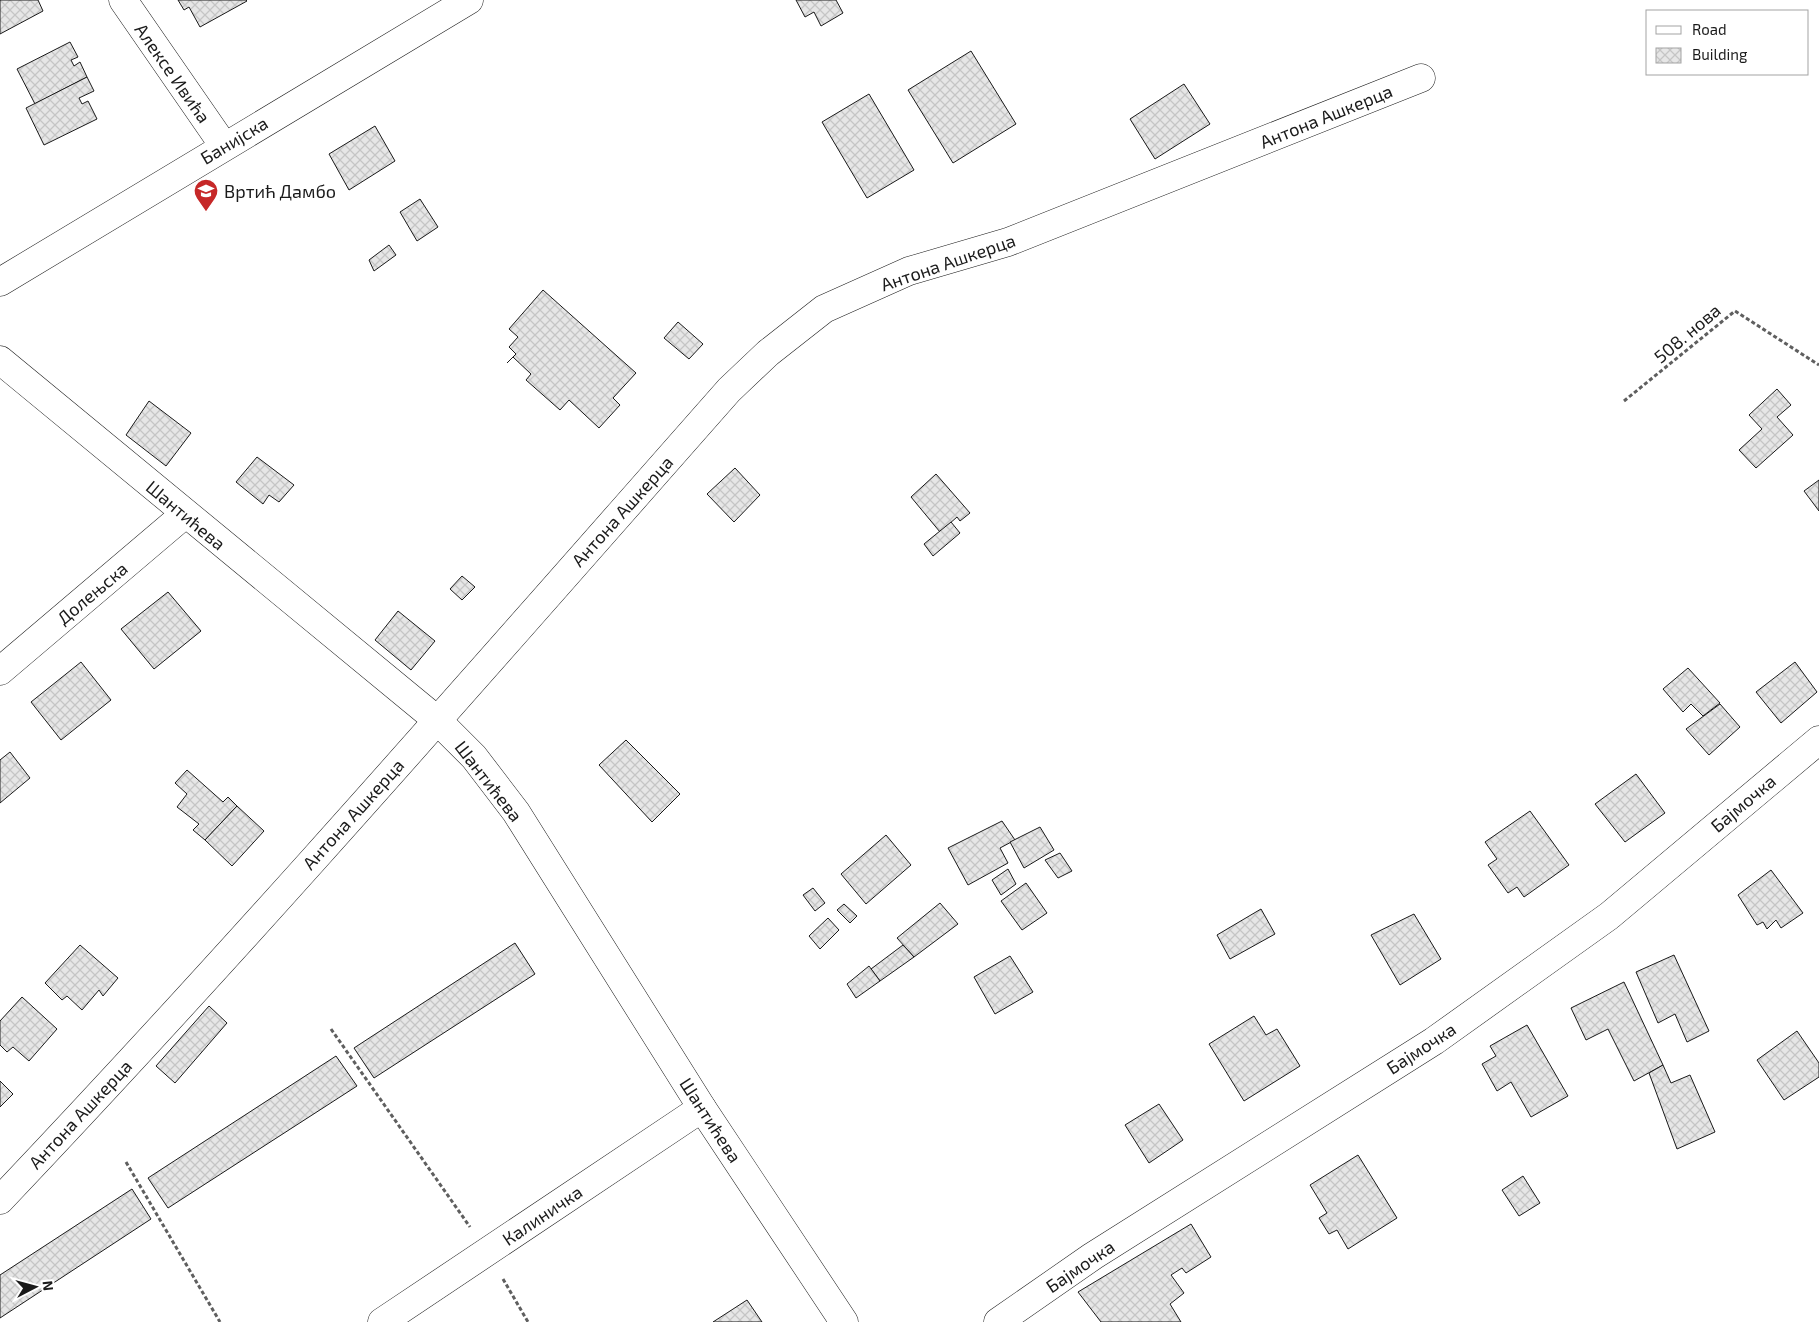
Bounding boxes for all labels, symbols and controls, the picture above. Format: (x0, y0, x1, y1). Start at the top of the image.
legend (1646, 10, 1809, 75)
street label: Алексе Ивића (131, 19, 215, 127)
text: Road (1692, 20, 1727, 38)
text: Building (1692, 45, 1748, 63)
street label: Антона Ашкерца (1256, 79, 1396, 153)
street label: Банијска (196, 111, 272, 169)
school or university icon: Вртић Дамбо (193, 178, 219, 212)
place label: Вртић Дамбо (224, 180, 336, 202)
street label: Антона Ашкерца (878, 229, 1018, 295)
street label: 508. нова (1649, 299, 1725, 367)
street label: Антона Ашкерца (567, 451, 677, 571)
street label: Шантићева (142, 476, 230, 554)
street label: Долењска (52, 557, 132, 629)
street label: Шантићева (451, 736, 527, 826)
street label: Антона Ашкерца (298, 754, 408, 874)
street label: Бајмочка (1706, 769, 1780, 837)
street label: Бајмочка (1382, 1018, 1460, 1078)
street label: Антона Ашкерца (24, 1055, 136, 1173)
street label: Шантићева (675, 1073, 747, 1167)
street label: Калиничка (498, 1180, 586, 1250)
street label: Бајмочка (1041, 1235, 1119, 1297)
north arrow (10, 1262, 60, 1312)
text: N (39, 1280, 57, 1292)

